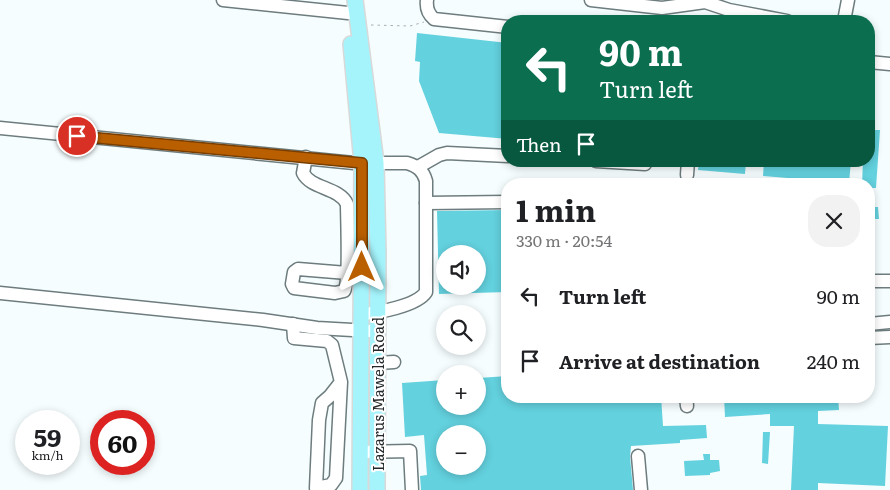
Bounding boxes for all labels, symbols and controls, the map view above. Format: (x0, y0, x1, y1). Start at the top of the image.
text: 90 m (599, 25, 683, 77)
icon: left (516, 35, 581, 100)
text: Turn left (599, 72, 693, 105)
pin (56, 115, 98, 157)
icon: arrive (63, 122, 91, 150)
text: Then (516, 130, 562, 158)
icon: arrive (572, 130, 600, 158)
text: 1 min (516, 187, 596, 231)
button: close (808, 195, 860, 247)
text: 330 m · 20:54 (516, 228, 612, 252)
position arrow (335, 240, 387, 292)
map controls (436, 245, 486, 475)
button: sound (436, 245, 486, 295)
icon: left (516, 282, 544, 310)
text: Turn left (559, 282, 646, 310)
text: 90 m (817, 282, 860, 310)
button: search (436, 305, 486, 355)
street label: Lazarus Mawela Road (366, 317, 389, 471)
icon: arrive (516, 347, 544, 375)
text: Arrive at destination (559, 347, 760, 375)
text: 240 m (807, 347, 860, 375)
button: + (436, 365, 486, 415)
speed limit sign: 60 (90, 410, 155, 475)
text: 59 (34, 418, 61, 455)
button: − (436, 425, 486, 475)
text: km/h (32, 446, 63, 464)

